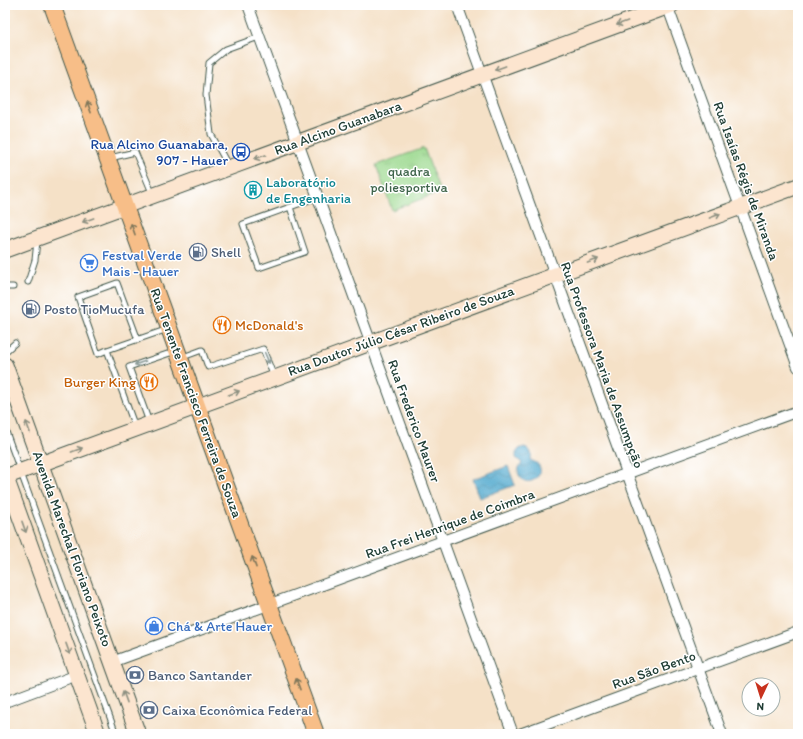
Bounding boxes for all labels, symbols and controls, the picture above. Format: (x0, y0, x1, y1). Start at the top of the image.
one-way arrow (616, 20, 628, 28)
one-way arrow (494, 65, 506, 73)
street label: Rua Alcino Guanabara (272, 97, 405, 159)
street label: Rua Isaías Régis de Miranda (709, 99, 783, 263)
one-way arrow (84, 101, 92, 113)
place label: Rua Alcino Guanabara, 907 - Hauer (91, 136, 228, 169)
bus stop icon: Rua Alcino Guanabara, 907 - Hauer (231, 142, 251, 162)
one-way arrow (254, 153, 266, 161)
park label: quadra poliesportiva (370, 163, 449, 196)
place label: Laboratório de Engenharia (266, 174, 351, 207)
building icon: Laboratório de Engenharia (243, 180, 263, 200)
one-way arrow (708, 212, 720, 220)
one-way arrow (83, 216, 95, 224)
one-way arrow (129, 223, 137, 235)
fuel station icon: Shell (188, 242, 208, 262)
place label: Shell (211, 244, 241, 261)
place label: Festval Verde Mais - Hauer (102, 247, 182, 280)
supermarket icon: Festval Verde Mais - Hauer (79, 253, 99, 273)
one-way arrow (586, 257, 598, 265)
street label: Rua Professora Maria de Assumpção (557, 260, 647, 470)
street label: Rua Doutor Júlio César Ribeiro de Souza (285, 282, 517, 380)
street label: Rua Tenente Francisco Ferreira de Souza (146, 286, 246, 521)
fuel station icon: Posto TioMucufa (21, 299, 41, 319)
place label: Posto TioMucufa (44, 301, 145, 318)
restaurant icon: McDonald's (212, 315, 232, 335)
place label: McDonald's (235, 317, 304, 334)
one-way arrow (263, 352, 271, 364)
street label: Rua Frederico Maurer (384, 357, 444, 485)
one-way arrow (135, 360, 147, 368)
restaurant icon: Burger King (139, 372, 159, 392)
place label: Burger King (64, 374, 137, 391)
one-way arrow (228, 388, 240, 396)
one-way arrow (23, 422, 31, 434)
one-way arrow (71, 446, 83, 454)
street label: Avenida Marechal Floriano Peixoto (29, 449, 115, 649)
street label: Rua Frei Henrique de Coimbra (363, 485, 538, 563)
one-way arrow (20, 520, 28, 532)
one-way arrow (249, 556, 257, 568)
shop icon: Chá & Arte Hauer (144, 616, 164, 636)
place label: Chá & Arte Hauer (167, 618, 273, 635)
one-way arrow (64, 643, 72, 655)
street label: Rua São Bento (610, 647, 698, 693)
bank icon: Banco Santander (125, 665, 145, 685)
place label: Banco Santander (148, 667, 252, 684)
north arrow (741, 677, 781, 717)
one-way arrow (293, 679, 301, 691)
one-way arrow (121, 692, 129, 704)
bank icon: Caixa Econômica Federal (139, 700, 159, 720)
text: N (756, 700, 765, 713)
place label: Caixa Econômica Federal (162, 702, 312, 719)

